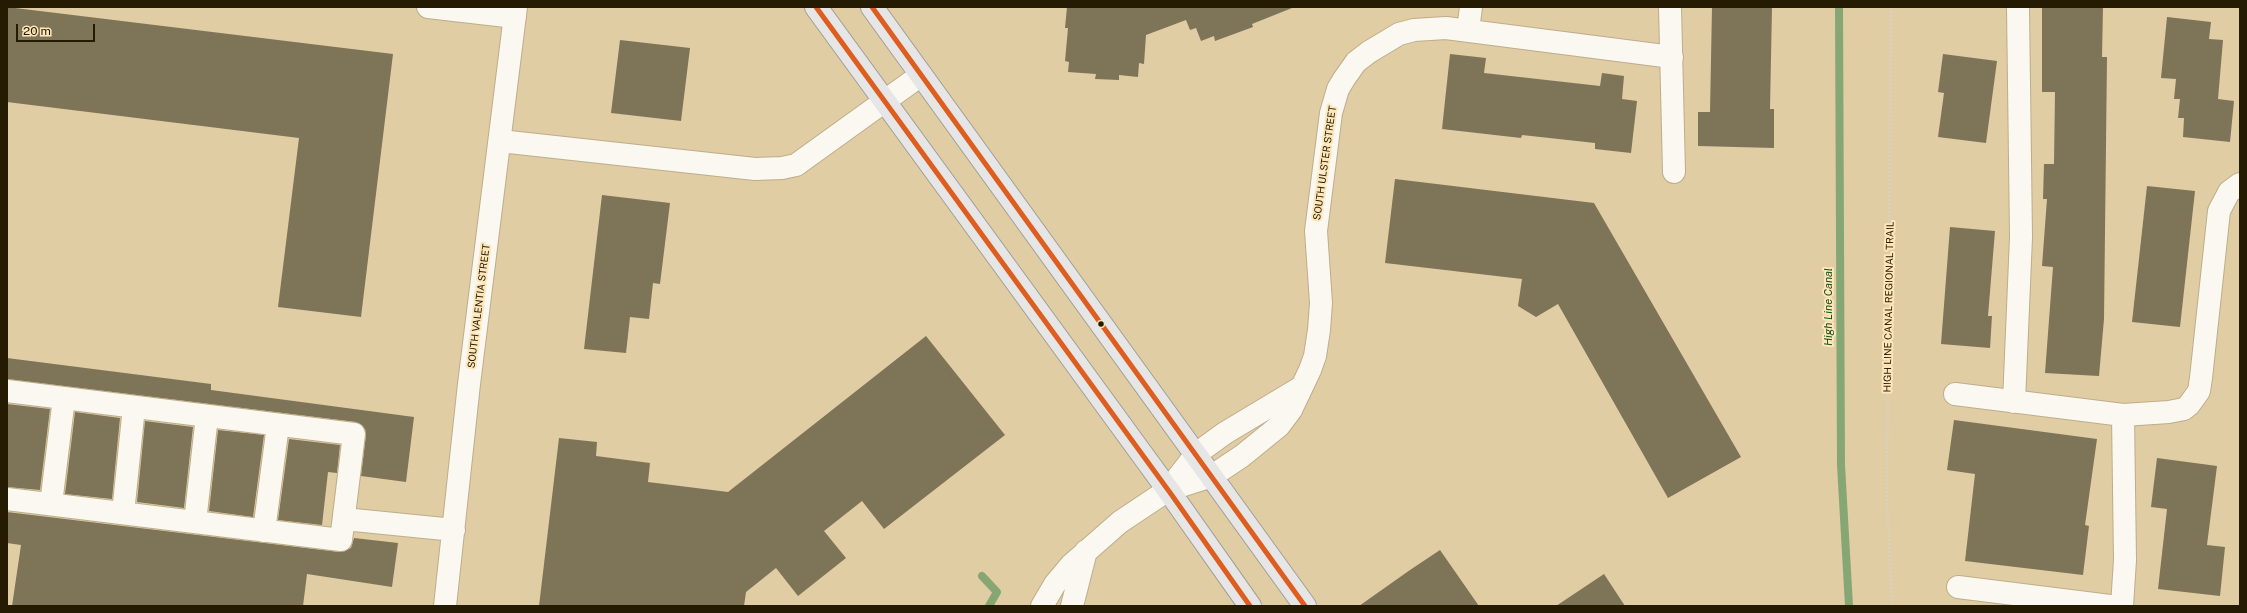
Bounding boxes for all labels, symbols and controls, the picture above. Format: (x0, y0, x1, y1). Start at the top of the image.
scale bar (18, 16, 97, 42)
text: 20 m (23, 24, 51, 38)
street label: SOUTH ULSTER STREET (1311, 105, 1339, 221)
street label: HIGH LINE CANAL REGIONAL TRAIL (1882, 221, 1896, 393)
street label: SOUTH VALENTIA STREET (465, 243, 493, 369)
water label: High Line Canal (1822, 268, 1836, 346)
unlabelled marker (1096, 319, 1106, 329)

